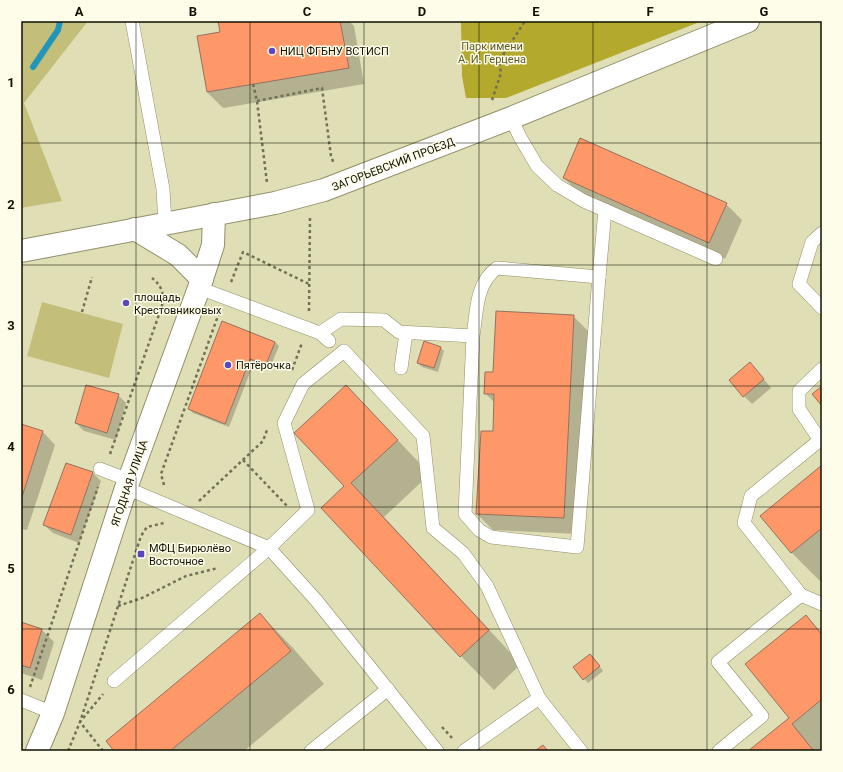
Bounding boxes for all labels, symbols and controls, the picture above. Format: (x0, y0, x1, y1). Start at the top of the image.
text: A (75, 4, 84, 19)
text: B (189, 4, 197, 19)
text: C (303, 4, 312, 19)
text: D (418, 4, 426, 19)
text: E (532, 4, 540, 19)
text: F (646, 4, 654, 19)
text: G (760, 4, 769, 19)
park label: Парк имени А. И. Герцена (458, 40, 526, 66)
place label: НИЦ ФГБНУ ВСТИСП (280, 45, 389, 58)
marker: НИЦ ФГБНУ ВСТИСП (267, 46, 277, 56)
text: 1 (7, 75, 15, 90)
street label: ЗАГОРЬЕВСКИЙ ПРОЕЗД (330, 135, 456, 194)
text: 2 (7, 197, 15, 212)
place label: площадь Крестовниковых (134, 291, 222, 317)
marker: площадь Крестовниковых (121, 298, 131, 308)
text: 3 (7, 318, 15, 333)
place label: Пятёрочка (236, 359, 291, 372)
marker: Пятёрочка (223, 360, 233, 370)
street label: ЯГОДНАЯ УЛИЦА (109, 437, 151, 528)
text: 4 (7, 439, 15, 454)
place label: МФЦ Бирюлёво Восточное (149, 542, 231, 568)
marker: МФЦ Бирюлёво Восточное (136, 549, 146, 559)
text: 5 (7, 561, 15, 576)
text: 6 (7, 682, 15, 697)

